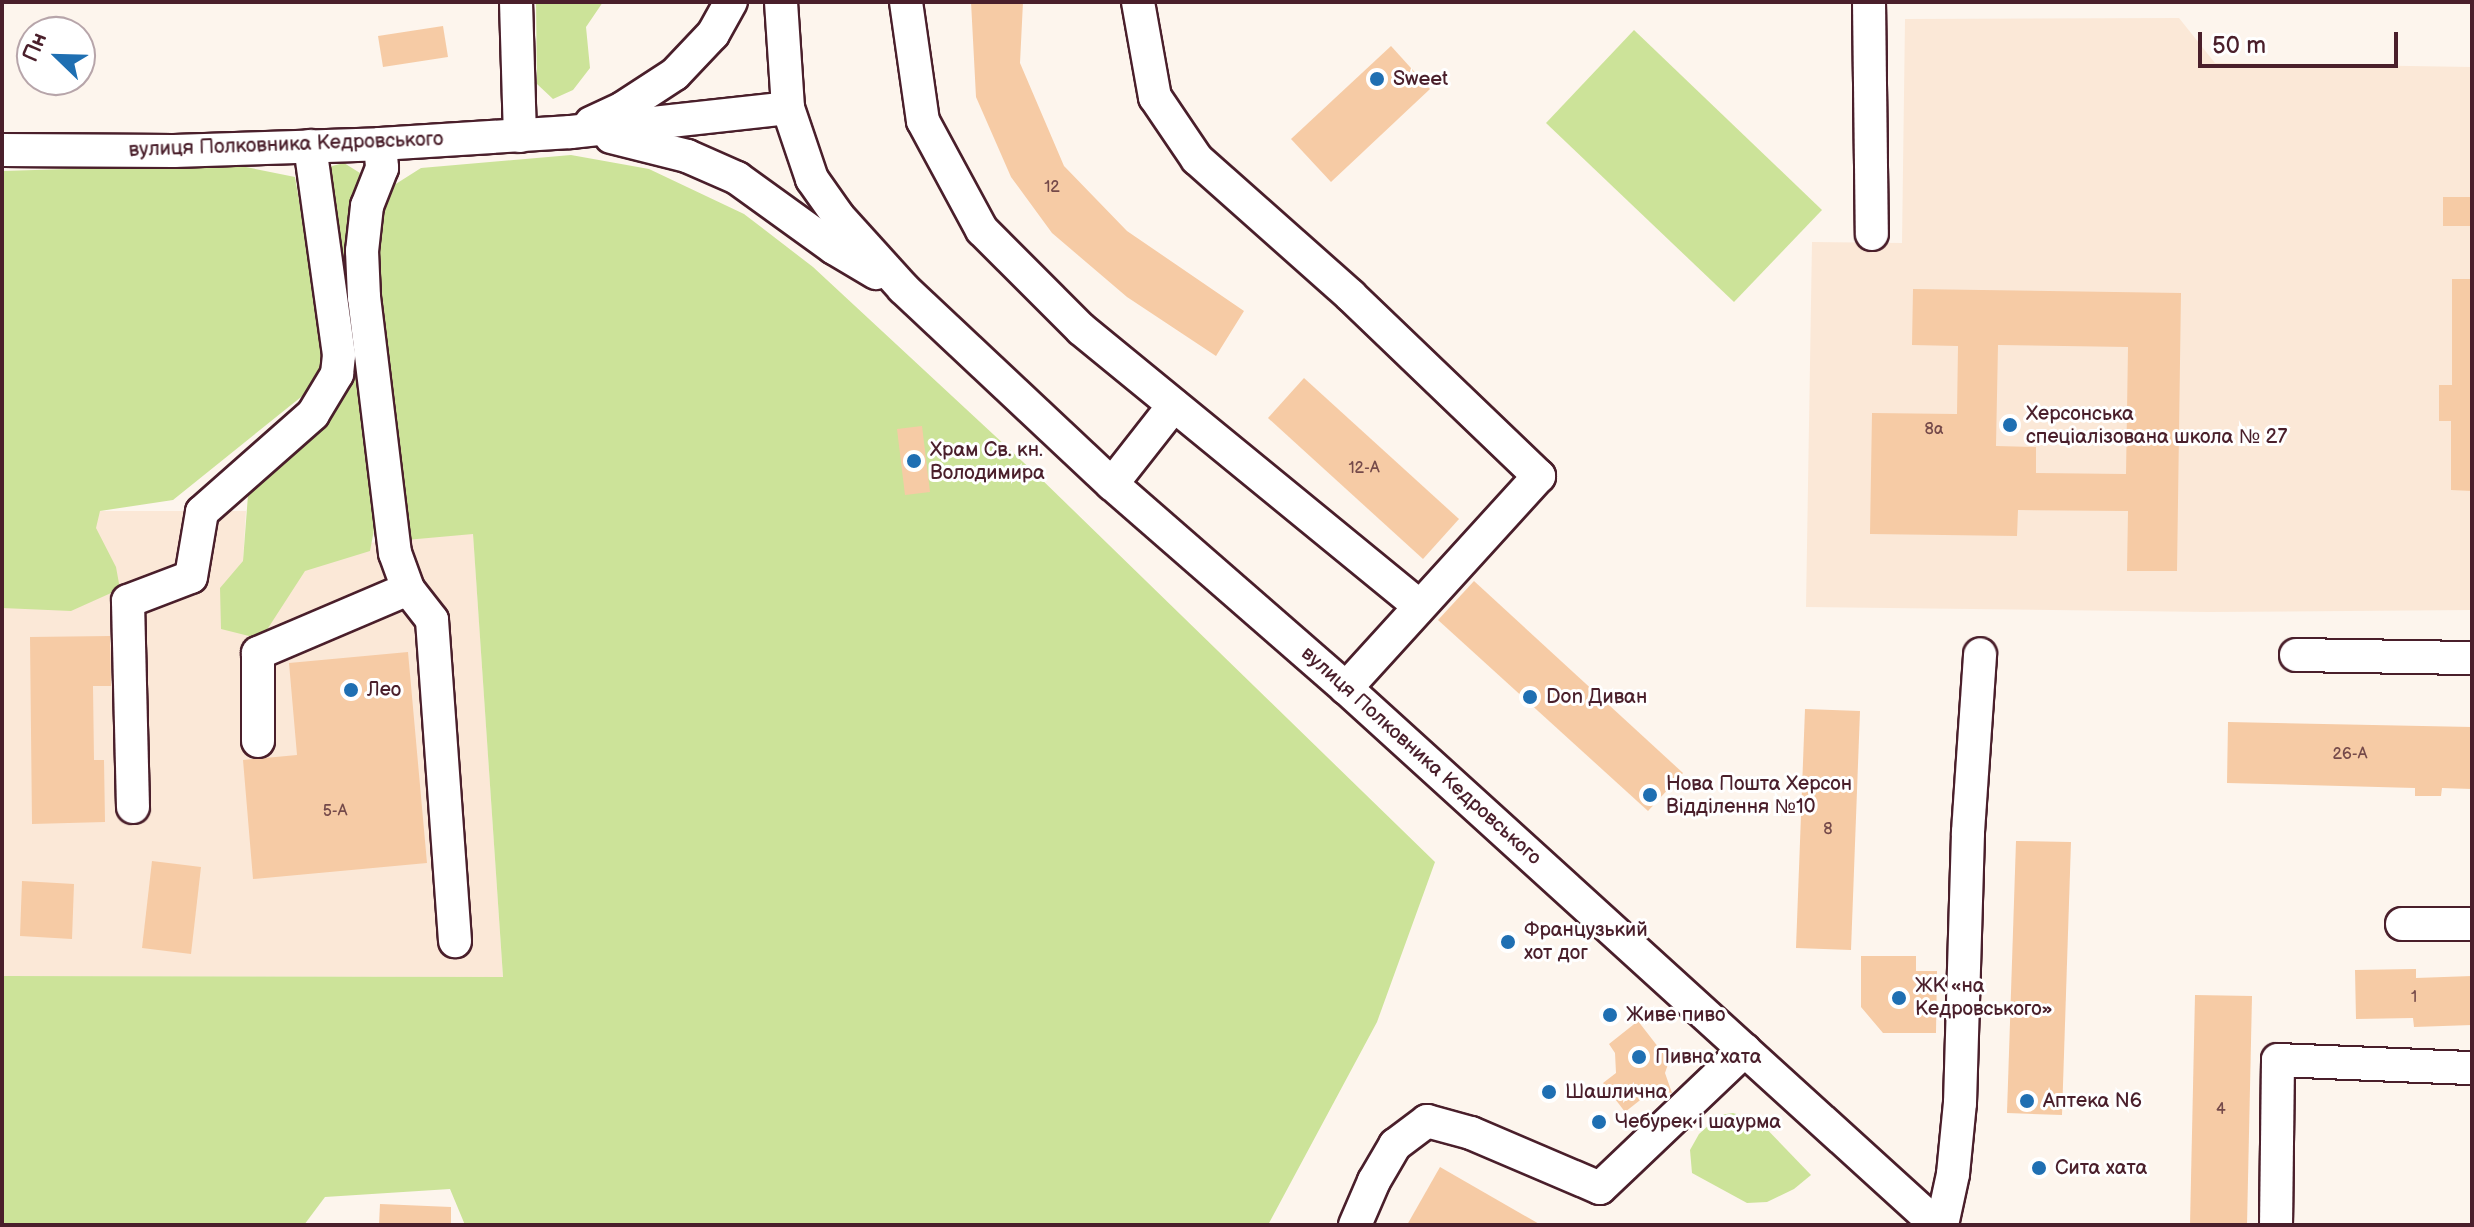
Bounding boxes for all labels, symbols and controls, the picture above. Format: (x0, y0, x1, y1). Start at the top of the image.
north arrow (16, 16, 96, 96)
scale bar (2202, 16, 2402, 66)
text: Пн (17, 28, 53, 66)
text: 50 m (2212, 31, 2266, 60)
place label: Sweet (1393, 67, 1448, 91)
marker: Sweet (1368, 70, 1386, 88)
street label: вулиця Полковника Кедровського (128, 128, 444, 162)
house number: 12 (1044, 178, 1060, 198)
place label: Херсонська спеціалізована школа № 27 (2026, 402, 2287, 449)
marker: Херсонська спеціалізована школа № 27 (2001, 416, 2019, 434)
house number: 8а (1925, 420, 1943, 440)
place label: Храм Св. кн. Володимира (930, 438, 1045, 485)
marker: Храм Св. кн. Володимира (905, 452, 923, 470)
house number: 12-А (1348, 459, 1380, 479)
street label: вулиця Полковника Кедровського (1296, 642, 1546, 870)
place label: Лео (367, 678, 401, 702)
marker: Лео (342, 681, 360, 699)
place label: Don Диван (1546, 685, 1647, 709)
marker: Don Диван (1521, 688, 1539, 706)
house number: 26-А (2333, 745, 2367, 765)
place label: Нова Пошта Херсон Відділення №10 (1666, 772, 1852, 819)
marker: Нова Пошта Херсон Відділення №10 (1641, 786, 1659, 804)
house number: 5-А (323, 802, 347, 822)
house number: 8 (1823, 820, 1833, 840)
place label: Французький хот дог (1524, 918, 1648, 965)
marker: Французький хот дог (1499, 933, 1517, 951)
place label: ЖК «на Кедровського» (1915, 974, 2053, 1021)
house number: 1 (2411, 988, 2417, 1008)
marker: ЖК «на Кедровського» (1890, 989, 1908, 1007)
place label: Живе пиво (1626, 1003, 1725, 1027)
marker: Живе пиво (1601, 1006, 1619, 1024)
place label: Пивна хата (1655, 1045, 1762, 1069)
marker: Пивна хата (1630, 1048, 1648, 1066)
place label: Шашлична (1565, 1080, 1668, 1104)
marker: Шашлична (1540, 1083, 1558, 1101)
place label: Аптека N6 (2043, 1089, 2142, 1113)
marker: Аптека N6 (2018, 1092, 2036, 1110)
house number: 4 (2216, 1100, 2226, 1120)
place label: Чебурек і шаурма (1615, 1110, 1781, 1134)
marker: Чебурек і шаурма (1590, 1113, 1608, 1131)
place label: Сита хата (2055, 1156, 2147, 1180)
marker: Сита хата (2030, 1159, 2048, 1177)

